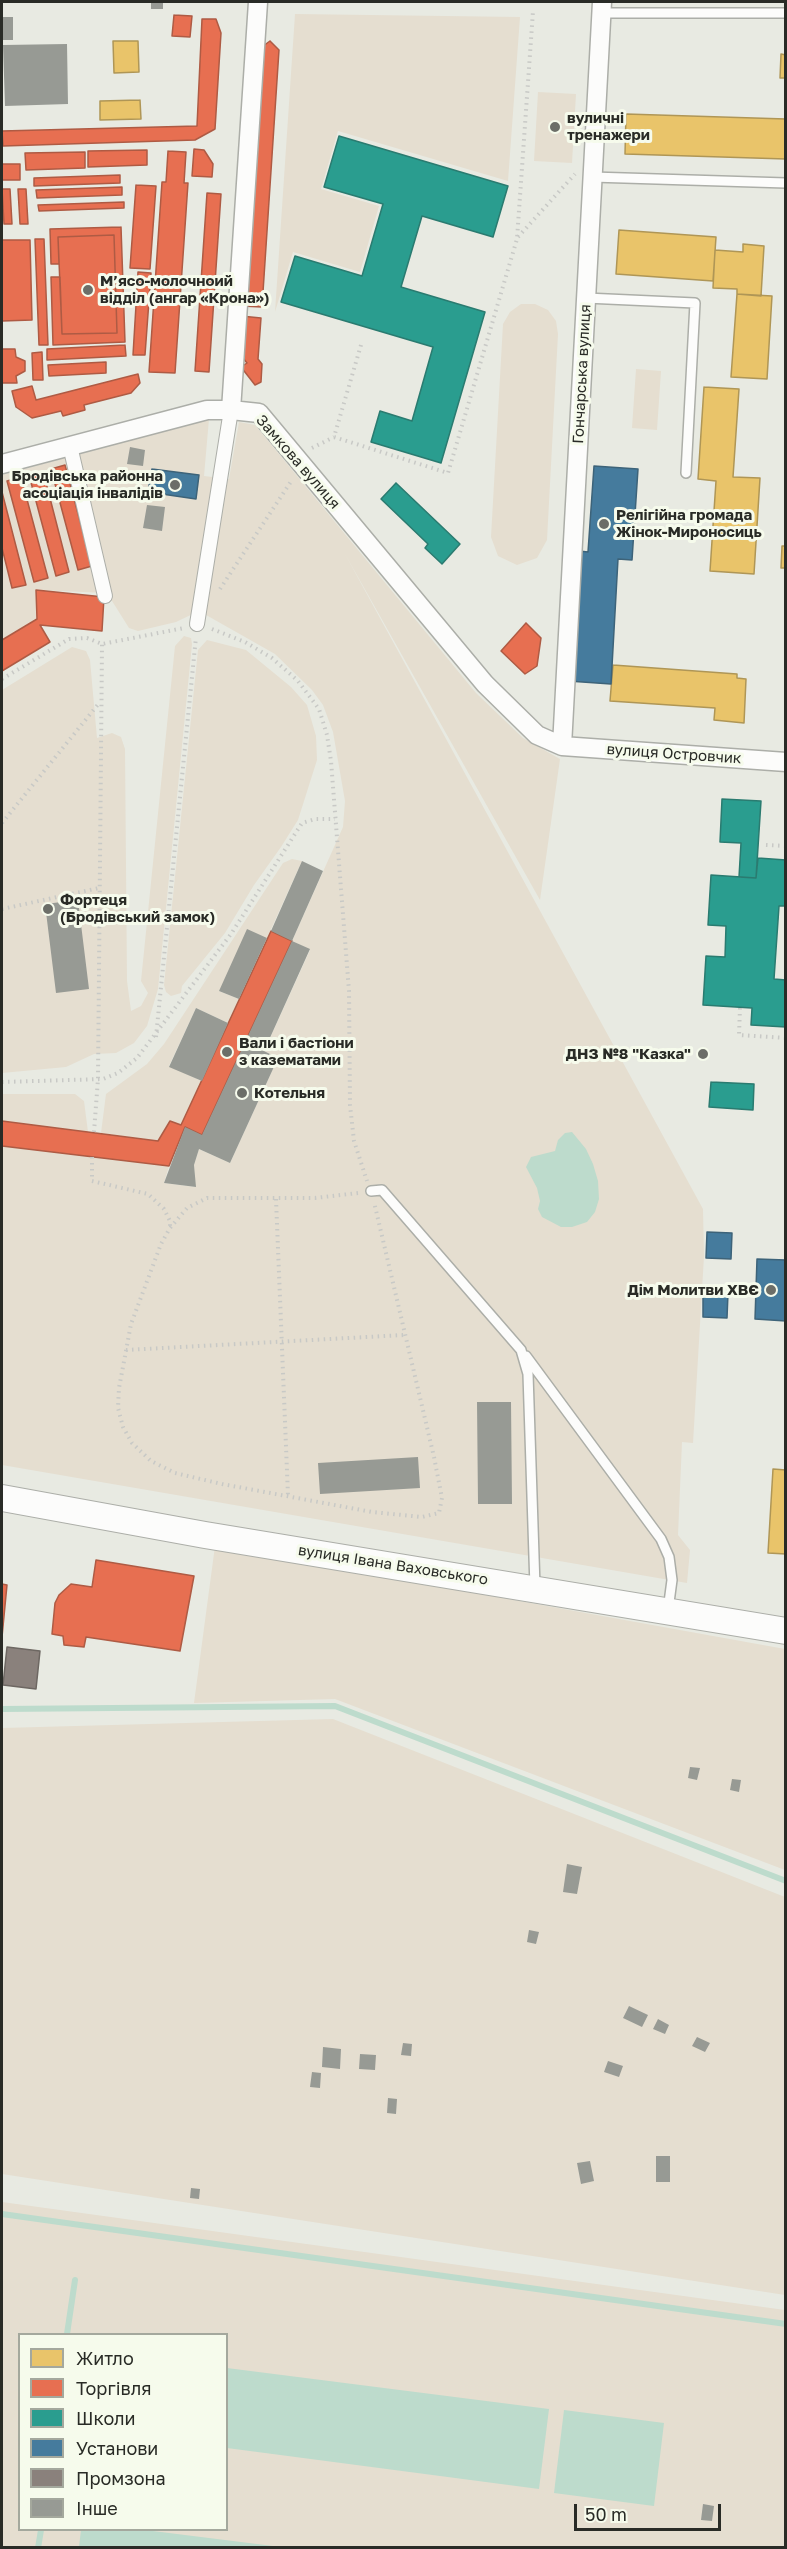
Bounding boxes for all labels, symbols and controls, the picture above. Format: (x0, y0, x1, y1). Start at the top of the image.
place label: вуличні тренажери (567, 109, 650, 144)
marker: вуличні тренажери (548, 120, 562, 134)
place label: М’ясо-молочноий відділ (ангар «Крона») (100, 272, 269, 307)
marker: М’ясо-молочноий відділ (ангар «Крона») (81, 283, 95, 297)
street label: Гончарська вулиця (569, 304, 595, 444)
street label: Замкова вулиця (252, 411, 344, 513)
place label: Бродівська районна асоціація інвалідів (12, 467, 163, 502)
marker: Бродівська районна асоціація інвалідів (168, 478, 182, 492)
place label: Релігійна громада Жінок-Мироносиць (616, 506, 762, 541)
marker: Релігійна громада Жінок-Мироносиць (597, 517, 611, 531)
street label: вулиця Островчик (606, 740, 742, 768)
place label: Фортеця (Бродівський замок) (60, 891, 215, 926)
marker: Фортеця (Бродівський замок) (41, 902, 55, 916)
place label: Вали і бастіони з казематами (239, 1034, 354, 1069)
marker: Вали і бастіони з казематами (220, 1045, 234, 1059)
place label: ДНЗ №8 "Казка" (566, 1045, 691, 1063)
marker: ДНЗ №8 "Казка" (696, 1047, 710, 1061)
place label: Котельня (254, 1084, 325, 1102)
marker: Котельня (235, 1086, 249, 1100)
place label: Дім Молитви ХВЄ (627, 1281, 759, 1299)
marker: Дім Молитви ХВЄ (764, 1283, 778, 1297)
street label: вулиця Івана Ваховського (297, 1541, 489, 1589)
legend (18, 2333, 228, 2531)
text: Житло (76, 2347, 134, 2369)
text: Торгівля (76, 2377, 151, 2399)
text: Школи (76, 2407, 136, 2429)
text: Установи (76, 2437, 158, 2459)
text: Промзона (76, 2467, 166, 2489)
scale bar (577, 2492, 724, 2530)
text: Інше (76, 2497, 118, 2519)
text: 50 m (585, 2503, 627, 2525)

